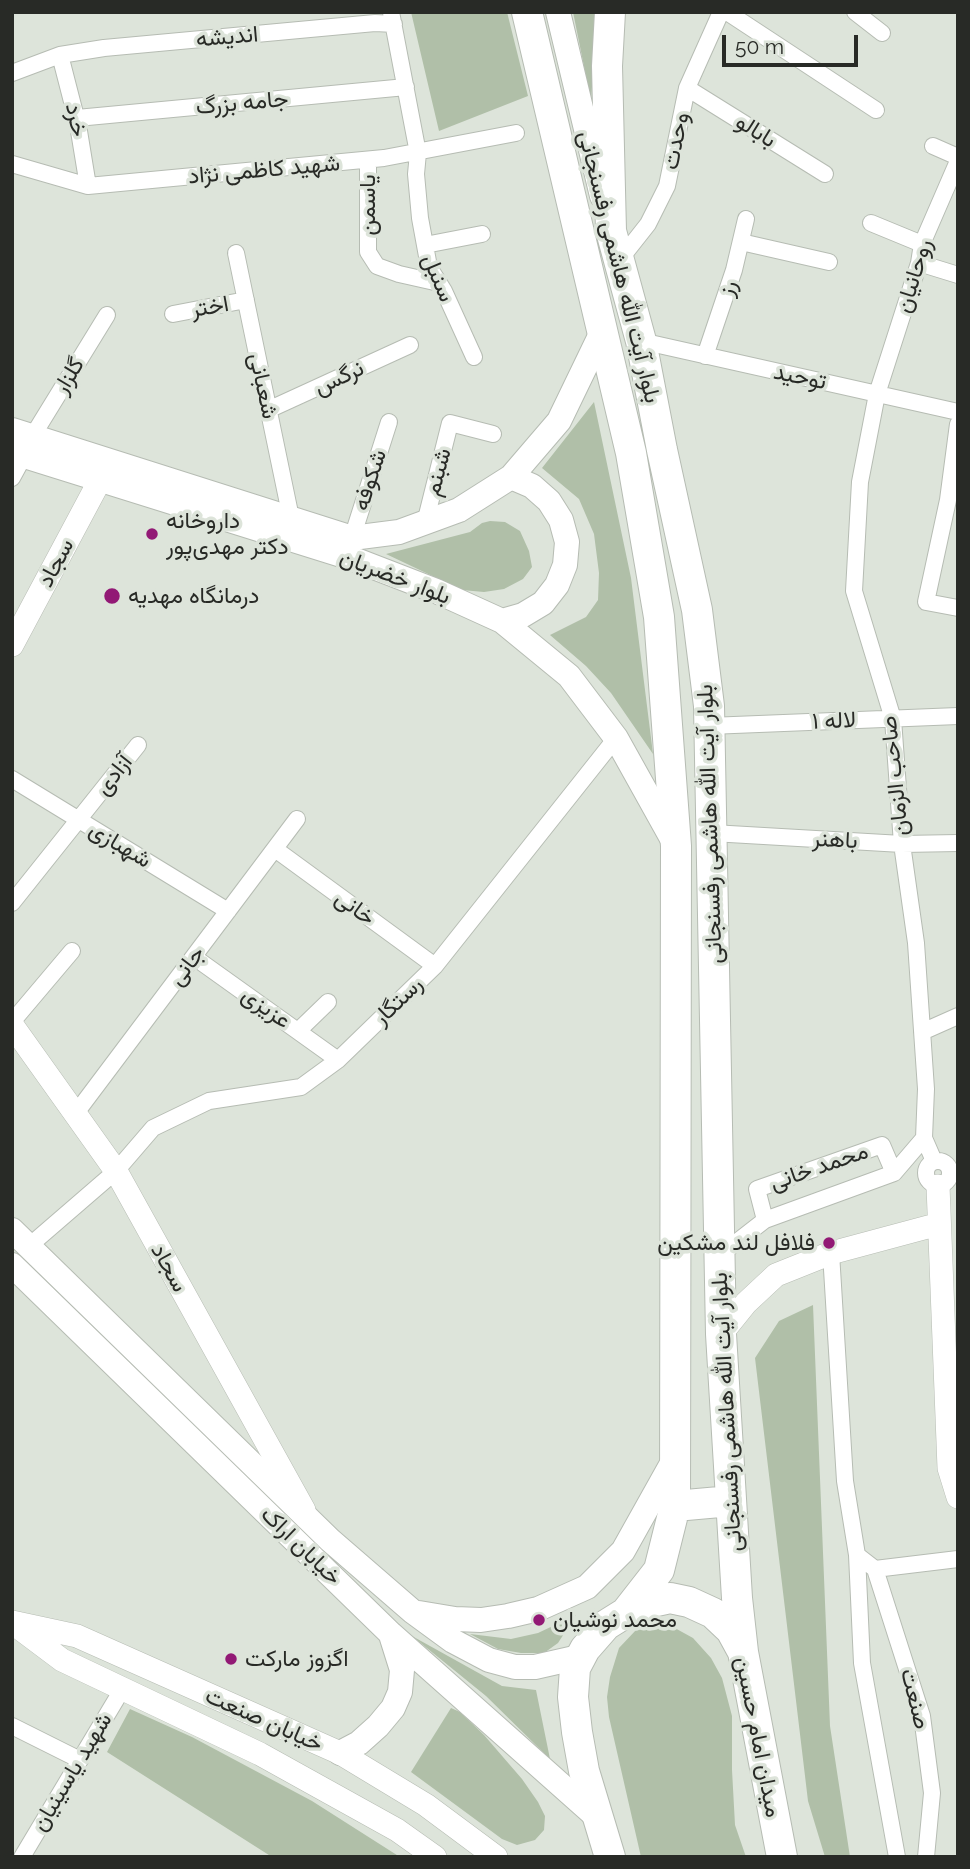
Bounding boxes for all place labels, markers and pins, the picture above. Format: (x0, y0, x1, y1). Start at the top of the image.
place label: داروخانه دکتر مهدی‌پور (166, 507, 289, 561)
marker: داروخانه دکتر مهدی‌پور (144, 526, 160, 542)
place label: درمانگاه مهدیه (128, 582, 259, 610)
marker: درمانگاه مهدیه (102, 586, 122, 606)
place label: فلافل لند مشکین (657, 1229, 815, 1257)
marker: فلافل لند مشکین (821, 1235, 837, 1251)
place label: محمد نوشیان (553, 1606, 677, 1634)
marker: محمد نوشیان (531, 1612, 547, 1628)
place label: اگزوز مارکت (245, 1645, 349, 1673)
marker: اگزوز مارکت (223, 1651, 239, 1667)

